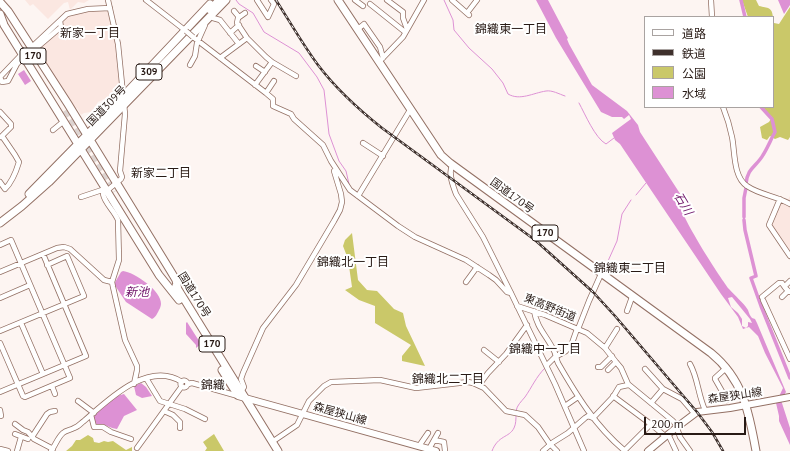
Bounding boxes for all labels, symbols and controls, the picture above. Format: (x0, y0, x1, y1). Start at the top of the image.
legend (644, 16, 774, 108)
district label: 錦織東一丁目 (475, 23, 547, 37)
text: 道路 (682, 26, 706, 41)
district label: 新家一丁目 (60, 27, 120, 41)
text: 鉄道 (682, 46, 706, 61)
road number: 170 (20, 48, 46, 64)
road number: 309 (136, 64, 162, 80)
text: 公園 (682, 66, 706, 81)
street label: 国道309号 (85, 83, 129, 129)
text: 水域 (682, 86, 706, 101)
district label: 新家二丁目 (131, 167, 191, 181)
street label: 国道170号 (487, 176, 537, 216)
water label: 石川 (671, 190, 695, 218)
road number: 170 (532, 225, 558, 241)
district label: 錦織北一丁目 (317, 256, 389, 270)
district label: 錦織東二丁目 (594, 262, 666, 276)
street label: 国道170号 (175, 270, 213, 320)
water label: 新池 (125, 286, 149, 300)
street label: 東高野街道 (522, 292, 578, 324)
road number: 170 (199, 336, 225, 352)
district label: 錦織中一丁目 (509, 343, 581, 357)
district label: 錦織北二丁目 (412, 373, 484, 387)
district label: 錦織 (201, 379, 225, 393)
street label: 森屋狭山線 (707, 386, 763, 406)
street label: 森屋狭山線 (312, 400, 368, 428)
scale bar (646, 409, 748, 435)
text: 200 m (651, 416, 684, 431)

